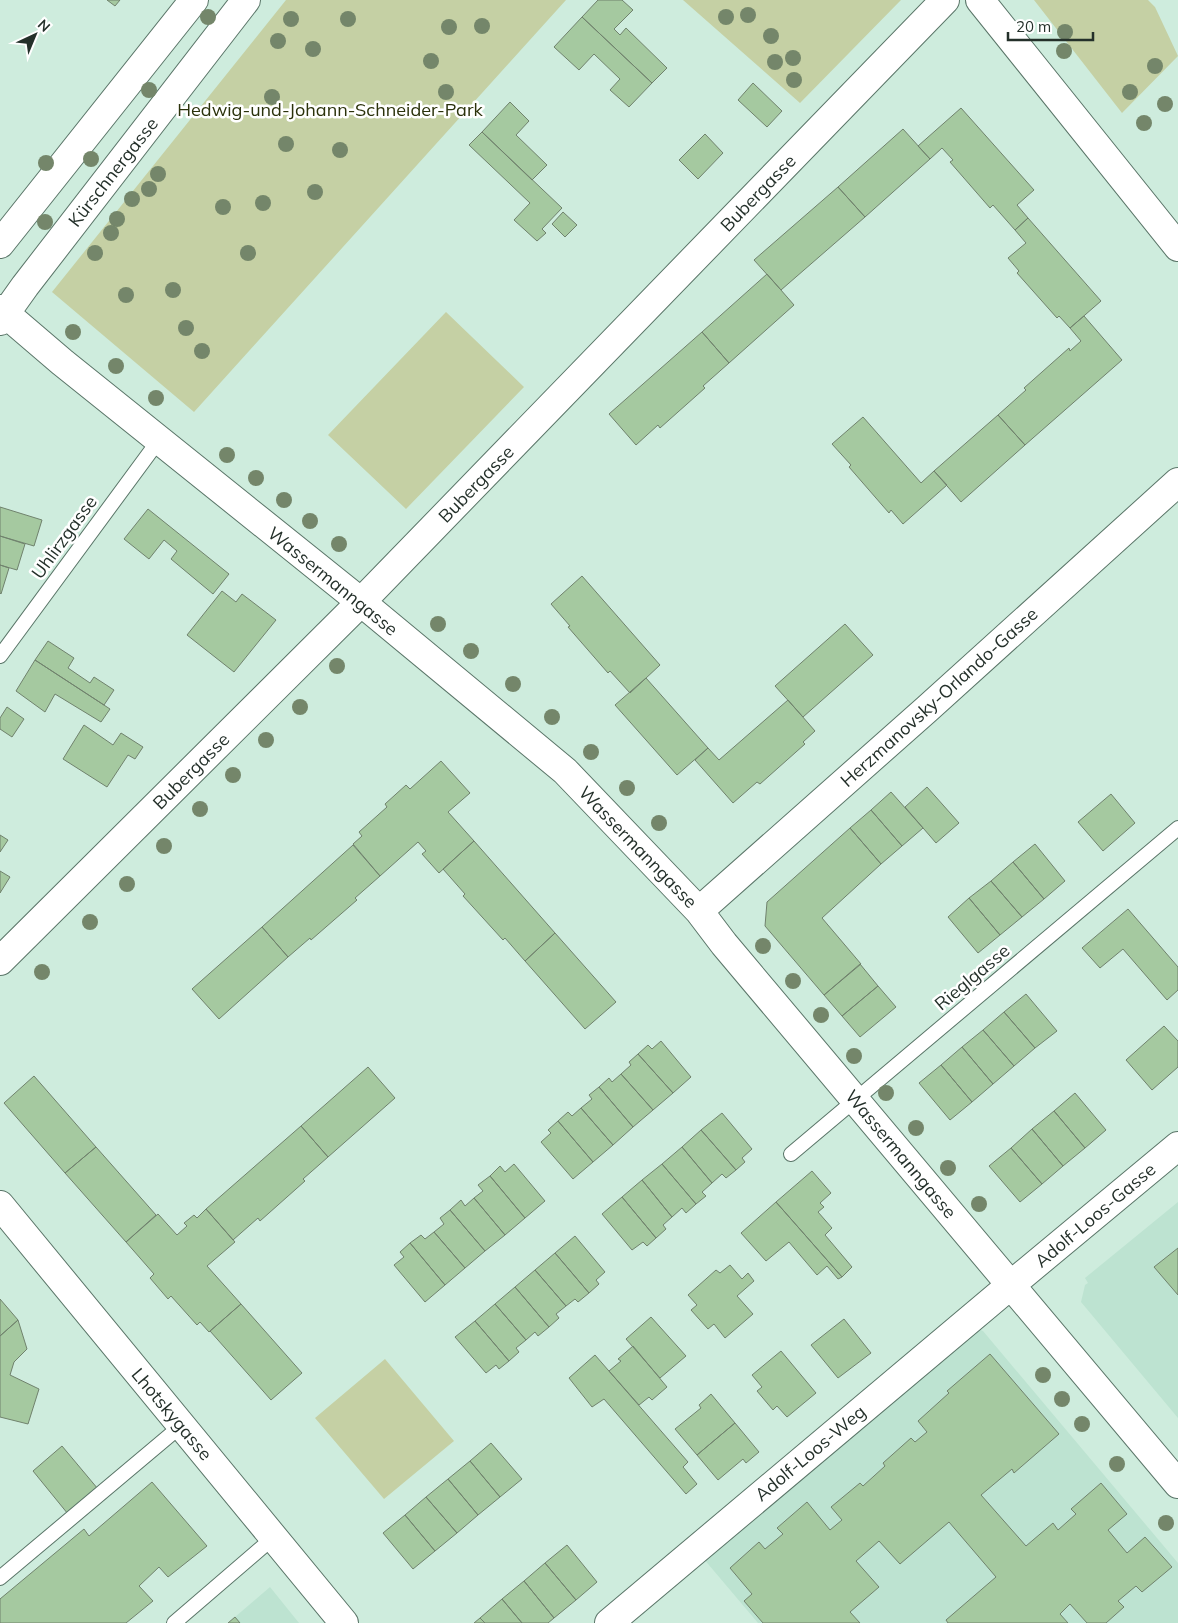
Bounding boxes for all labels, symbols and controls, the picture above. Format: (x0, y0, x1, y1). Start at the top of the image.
north arrow (10, 10, 60, 60)
scale bar (1008, 10, 1093, 42)
text: N (34, 16, 54, 36)
text: 20 m (1016, 17, 1051, 36)
park label: Hedwig-und-Johann-Schneider-Park (177, 98, 483, 121)
street label: Kürschnergasse (63, 113, 163, 231)
street label: Bubergasse (715, 149, 801, 237)
street label: Bubergasse (433, 440, 519, 528)
street label: Uhlirzgasse (26, 491, 102, 583)
street label: Wassermanngasse (263, 521, 403, 641)
street label: Herzmanovsky-Orlando-Gasse (836, 602, 1042, 792)
street label: Bubergasse (148, 728, 234, 814)
street label: Wassermanngasse (574, 781, 702, 913)
street label: Rieglgasse (930, 939, 1014, 1015)
street label: Wassermanngasse (840, 1085, 962, 1223)
street label: Adolf-Loos-Gasse (1030, 1158, 1160, 1272)
street label: Lhotskygasse (127, 1363, 217, 1465)
street label: Adolf-Loos-Weg (750, 1400, 870, 1506)

